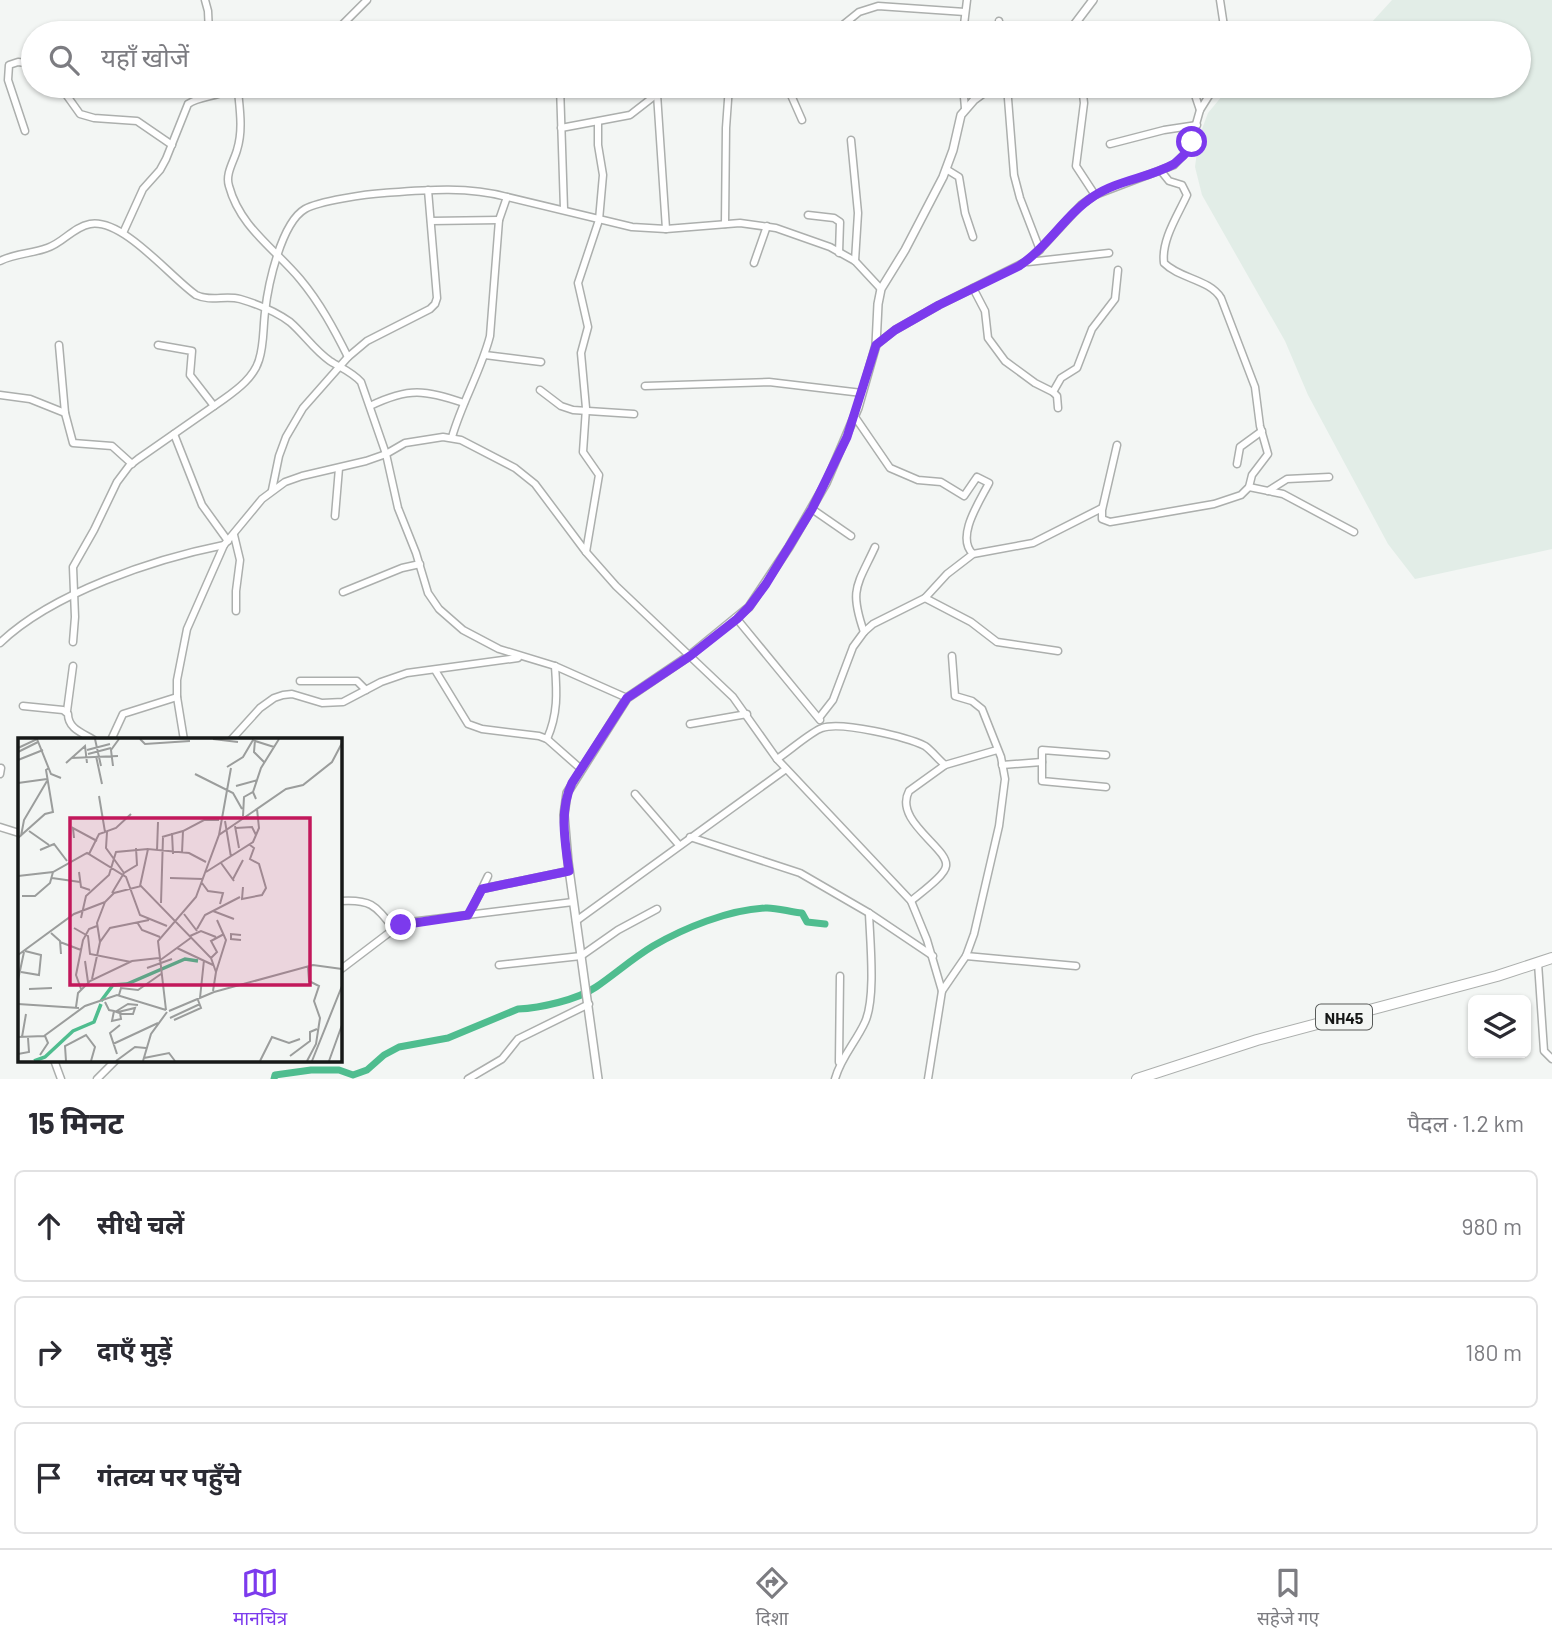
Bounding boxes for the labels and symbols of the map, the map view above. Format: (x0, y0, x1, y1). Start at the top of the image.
route start (1176, 126, 1207, 157)
inset map (18, 738, 341, 1062)
route end (385, 909, 416, 940)
road number: NH45 (1316, 1004, 1372, 1030)

